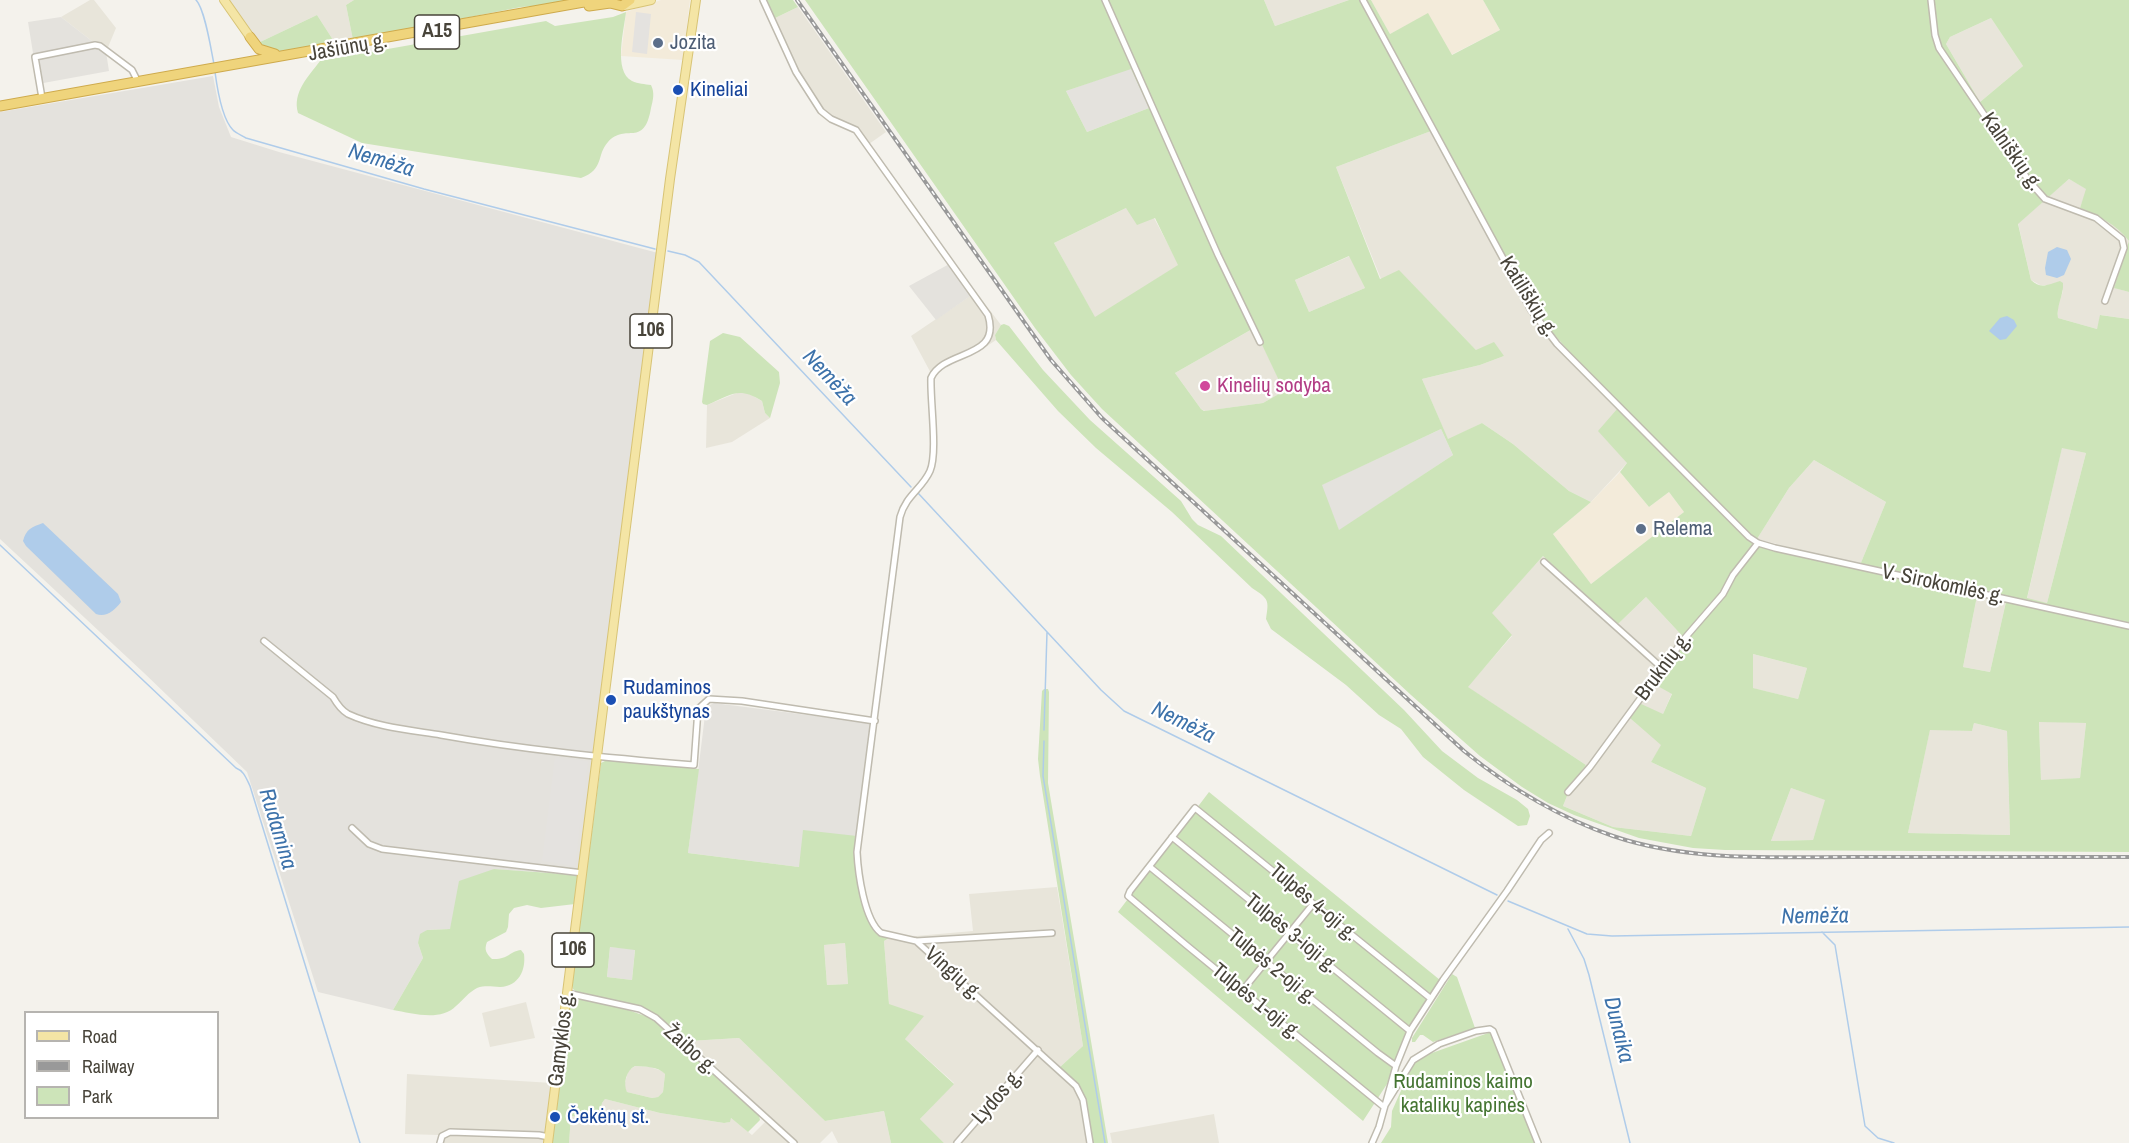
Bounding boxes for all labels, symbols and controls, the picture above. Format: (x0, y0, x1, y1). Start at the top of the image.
road number: A15 (414, 15, 460, 49)
street label: Jašiūnų g. (307, 29, 389, 67)
place label: Jozita (670, 30, 716, 56)
marker: Jozita (651, 36, 665, 50)
place label: Kineliai (690, 77, 748, 103)
marker: Kineliai (671, 83, 685, 97)
street label: Kalniškių g. (1975, 108, 2047, 196)
water label: Nemėža (345, 139, 417, 183)
street label: Katiliškių g. (1493, 252, 1563, 342)
road number: 106 (630, 314, 672, 348)
water label: Nemėža (796, 344, 862, 412)
place label: Kinelių sodyba (1217, 373, 1331, 399)
marker: Kinelių sodyba (1198, 379, 1212, 393)
place label: Relema (1653, 516, 1712, 542)
marker: Relema (1634, 522, 1648, 536)
street label: V. Sirokomlės g. (1879, 560, 2007, 610)
street label: Bruknių g. (1630, 628, 1698, 706)
place label: Rudaminos paukštynas (623, 675, 711, 725)
marker: Rudaminos paukštynas (604, 693, 618, 707)
water label: Nemėža (1147, 696, 1219, 750)
water label: Rudamina (252, 785, 302, 873)
street label: Tulpės 4-oji g. (1264, 859, 1362, 947)
street label: Tulpės 3-ioji g. (1239, 889, 1343, 979)
water label: Nemėža (1781, 903, 1849, 931)
street label: Tulpės 2-oji g. (1222, 923, 1322, 1011)
road number: 106 (552, 933, 594, 967)
street label: Vingių g. (919, 942, 987, 1006)
street label: Tulpės 1-oji g. (1206, 958, 1306, 1046)
street label: Gamyklos g. (544, 990, 580, 1088)
water label: Dunaika (1597, 994, 1639, 1066)
legend (24, 1011, 219, 1119)
street label: Žaibo g. (658, 1019, 722, 1081)
text: Road (82, 1024, 117, 1049)
text: Railway (82, 1054, 135, 1079)
street label: Lydos g. (967, 1064, 1029, 1130)
park label: Rudaminos kaimo katalikų kapinės (1393, 1069, 1533, 1119)
text: Park (82, 1084, 112, 1109)
place label: Čekėnų st. (567, 1104, 649, 1130)
marker: Čekėnų st. (548, 1110, 562, 1124)

